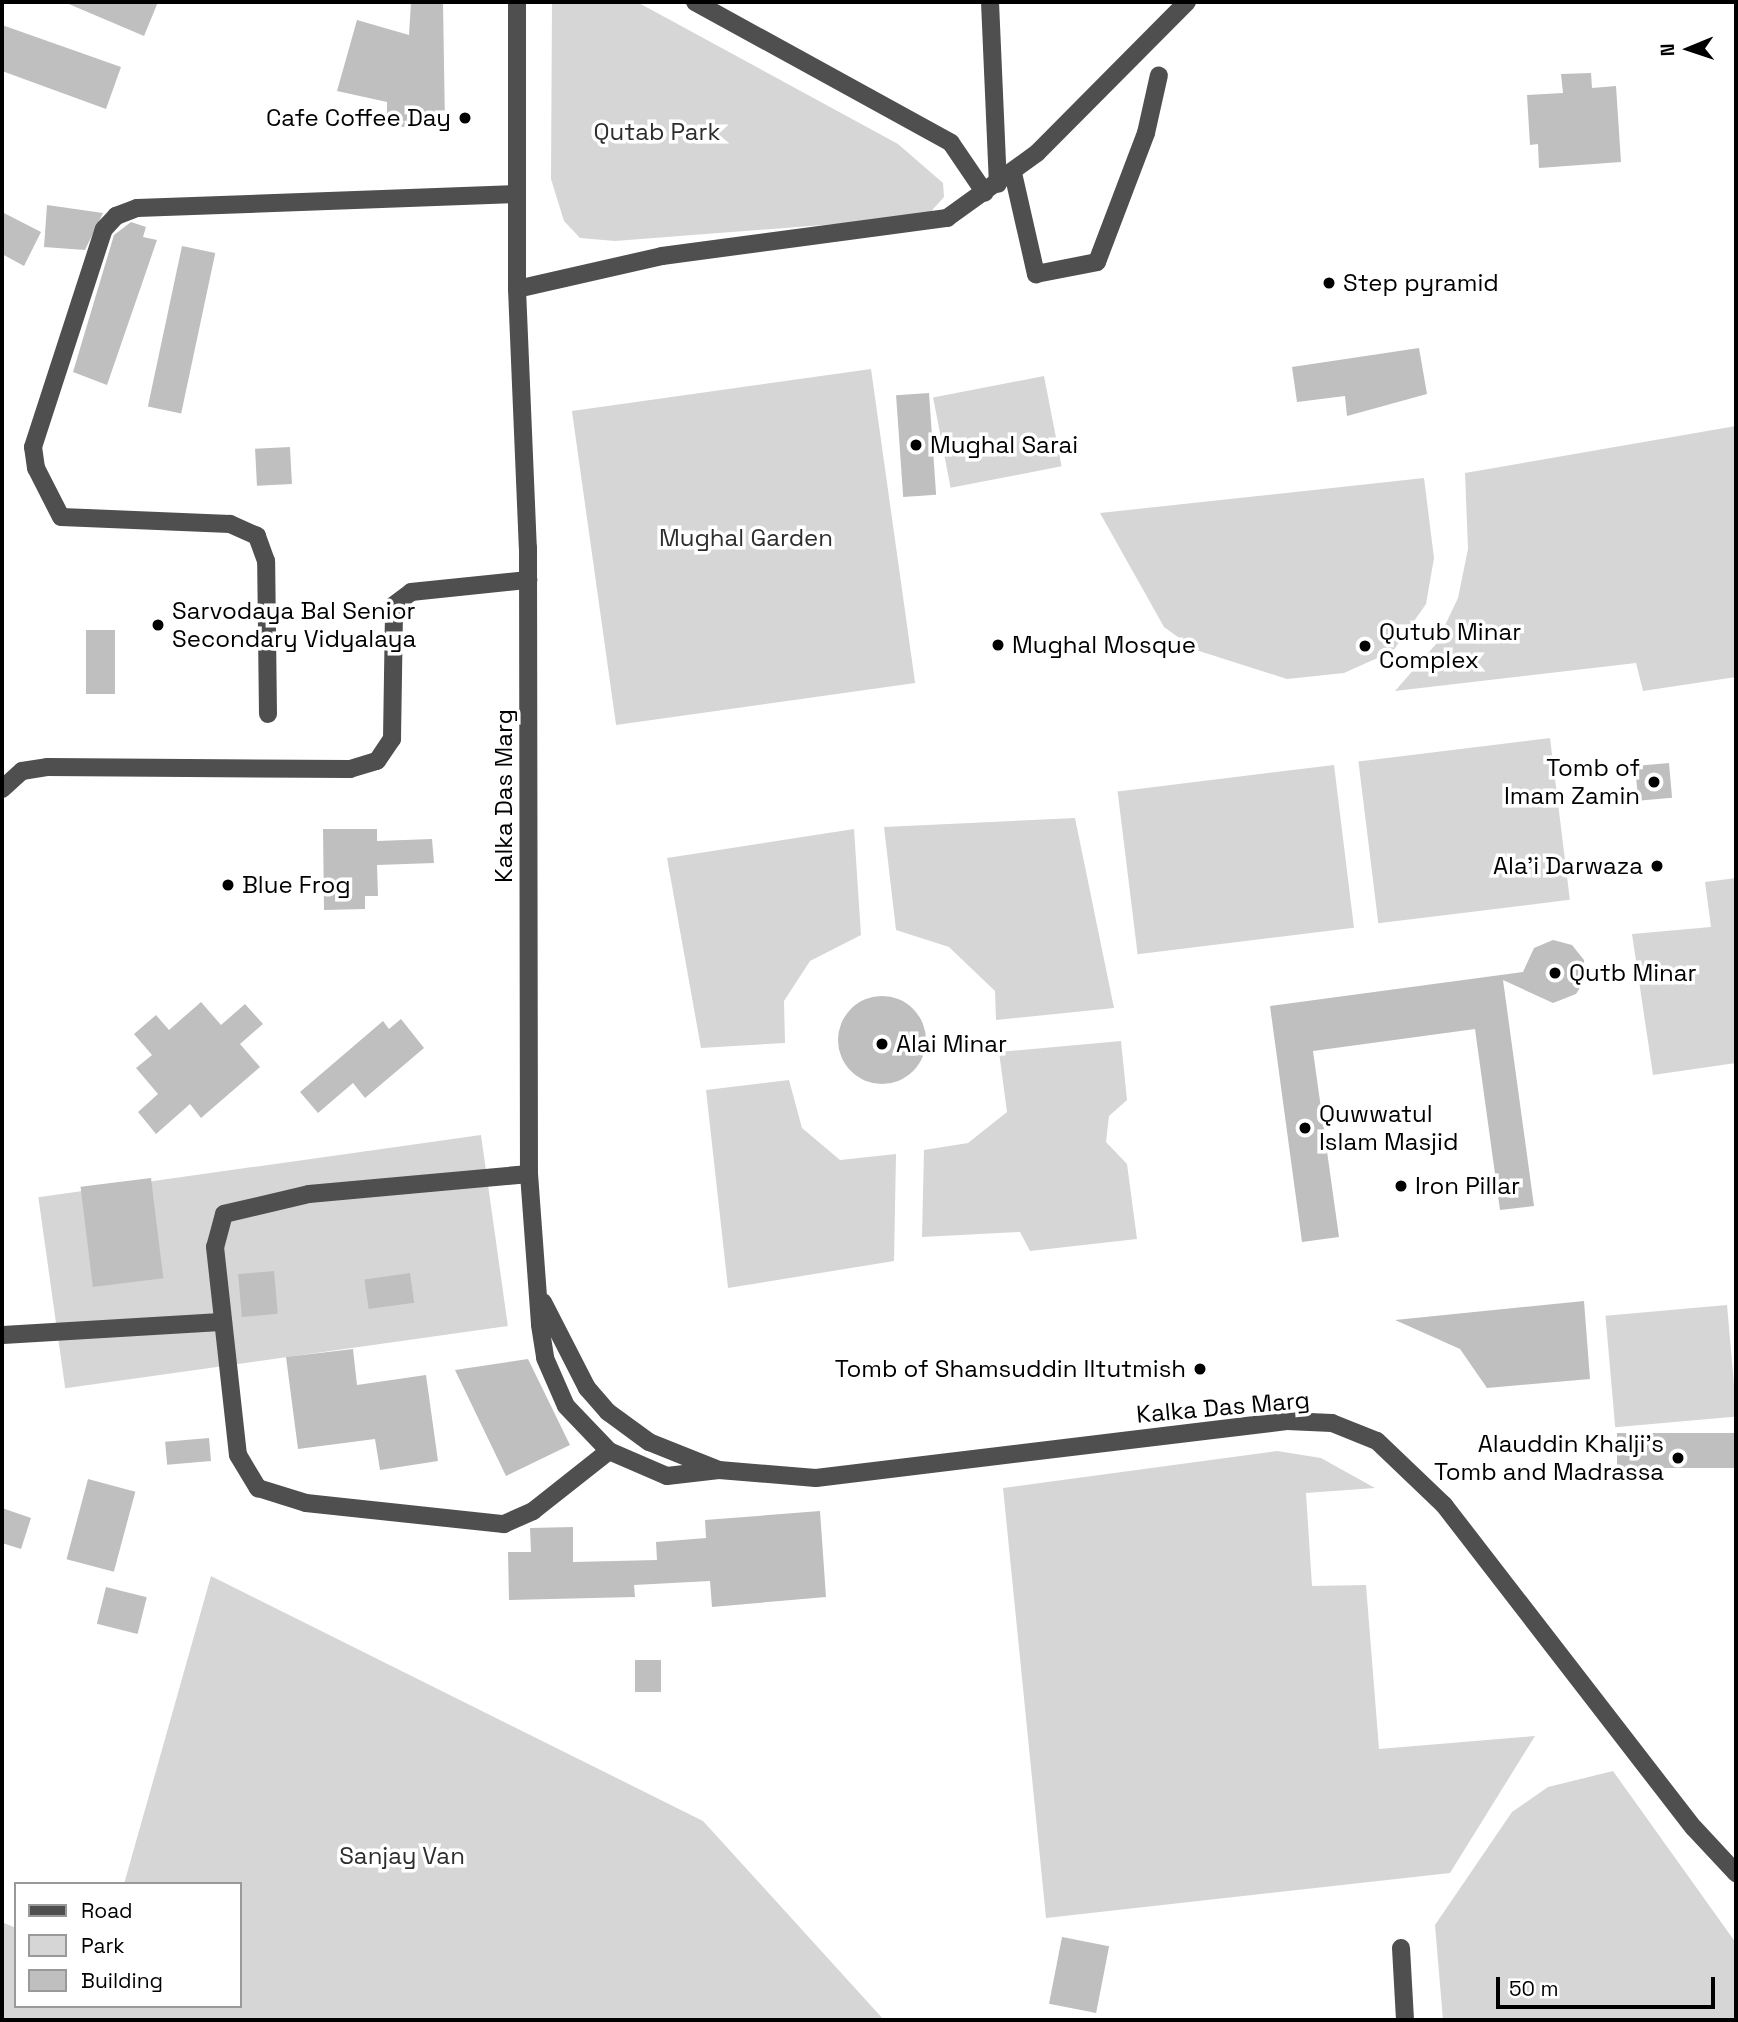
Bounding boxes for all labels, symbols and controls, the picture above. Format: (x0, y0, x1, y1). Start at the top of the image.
north arrow (1654, 14, 1724, 84)
text: N (1655, 43, 1680, 57)
place label: Cafe Coffee Day (266, 104, 451, 132)
marker: Cafe Coffee Day (457, 110, 473, 126)
park label: Qutab Park (593, 118, 721, 146)
place label: Step pyramid (1343, 269, 1499, 297)
marker: Step pyramid (1321, 275, 1337, 291)
place label: Mughal Sarai (930, 431, 1078, 459)
marker: Mughal Sarai (908, 437, 924, 453)
park label: Mughal Garden (659, 524, 833, 552)
place label: Sarvodaya Bal Senior Secondary Vidyalaya (172, 597, 417, 653)
marker: Sarvodaya Bal Senior Secondary Vidyalaya (150, 617, 166, 633)
place label: Qutub Minar Complex (1379, 618, 1521, 674)
place label: Mughal Mosque (1012, 631, 1196, 659)
marker: Mughal Mosque (990, 637, 1006, 653)
marker: Qutub Minar Complex (1357, 638, 1373, 654)
street label: Kalka Das Marg (490, 709, 518, 883)
place label: Tomb of Imam Zamin (1504, 754, 1640, 810)
marker: Tomb of Imam Zamin (1646, 774, 1662, 790)
place label: Ala'i Darwaza (1493, 852, 1643, 880)
marker: Ala'i Darwaza (1649, 858, 1665, 874)
place label: Blue Frog (242, 871, 351, 899)
marker: Blue Frog (220, 877, 236, 893)
place label: Qutb Minar (1569, 959, 1697, 987)
marker: Qutb Minar (1547, 965, 1563, 981)
place label: Alai Minar (896, 1030, 1007, 1058)
marker: Alai Minar (874, 1036, 890, 1052)
place label: Quwwatul Islam Masjid (1319, 1100, 1458, 1156)
marker: Quwwatul Islam Masjid (1297, 1120, 1313, 1136)
place label: Iron Pillar (1415, 1172, 1520, 1200)
marker: Iron Pillar (1393, 1178, 1409, 1194)
place label: Tomb of Shamsuddin Iltutmish (835, 1355, 1186, 1383)
marker: Tomb of Shamsuddin Iltutmish (1192, 1361, 1208, 1377)
street label: Kalka Das Marg (1135, 1385, 1311, 1429)
place label: Alauddin Khalji's Tomb and Madrassa (1434, 1430, 1664, 1486)
marker: Alauddin Khalji's Tomb and Madrassa (1670, 1450, 1686, 1466)
park label: Sanjay Van (339, 1842, 465, 1870)
legend (14, 1882, 242, 2008)
text: Road (81, 1897, 133, 1924)
text: Park (81, 1932, 125, 1959)
scale bar (1500, 1962, 1719, 2006)
text: Building (81, 1967, 163, 1994)
text: 50 m (1509, 1975, 1559, 2002)

